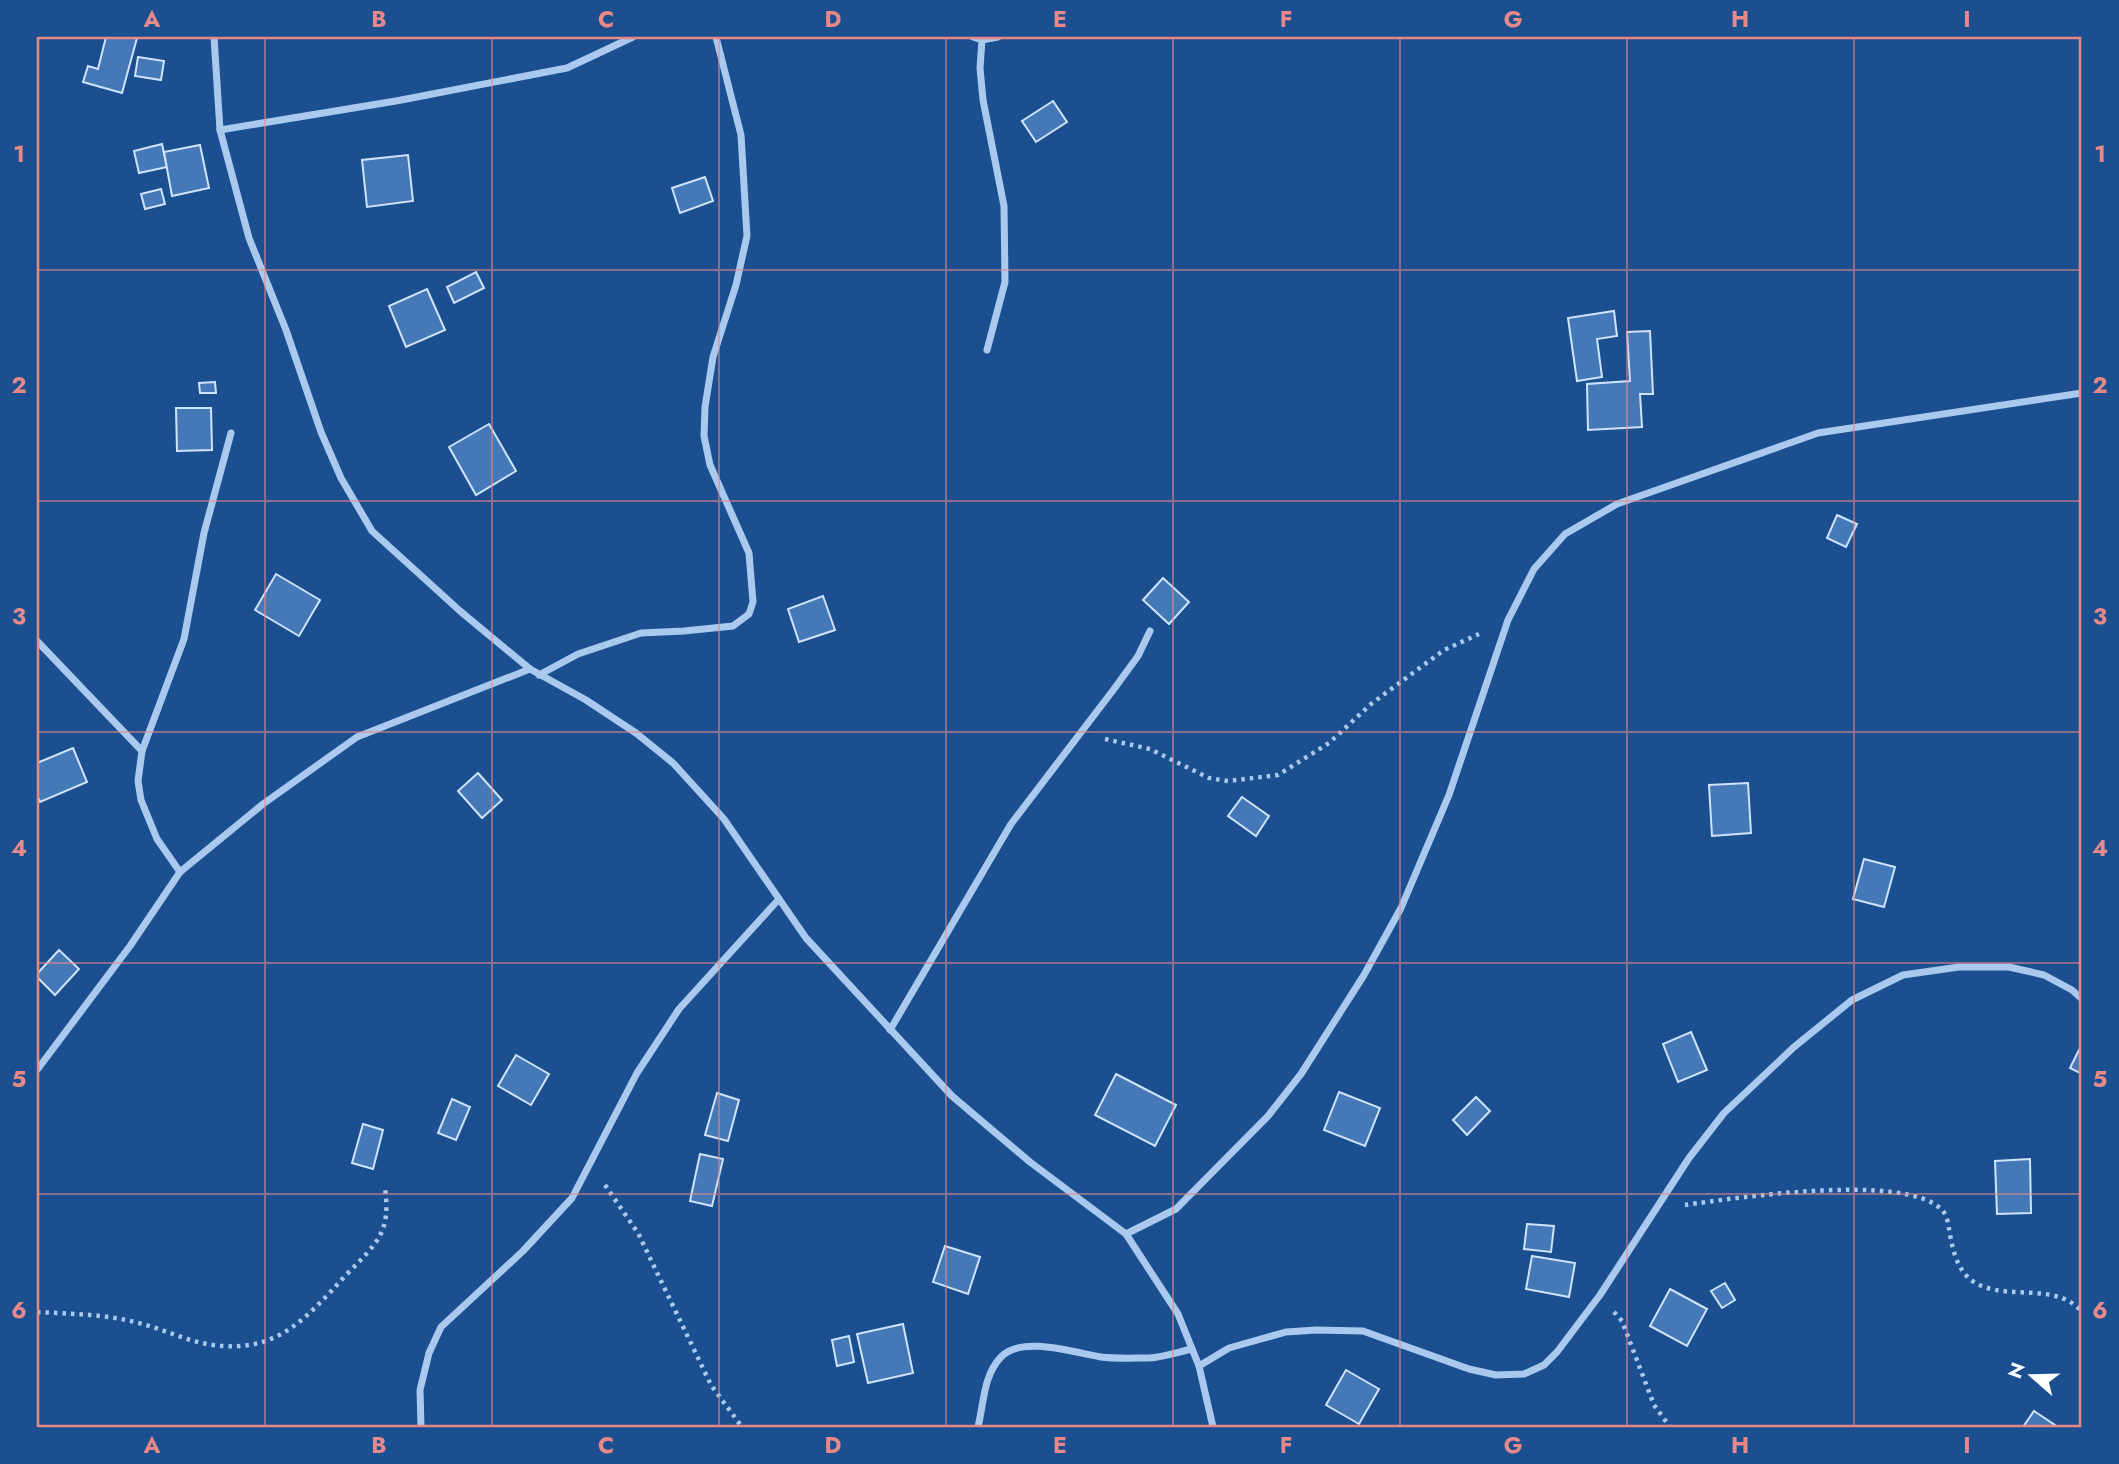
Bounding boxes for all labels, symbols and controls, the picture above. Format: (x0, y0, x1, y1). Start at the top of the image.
text: A (143, 2, 161, 36)
text: B (371, 2, 387, 36)
text: C (598, 2, 614, 36)
text: D (825, 2, 842, 36)
text: E (1053, 2, 1067, 36)
text: F (1280, 2, 1292, 36)
text: G (1504, 2, 1522, 36)
text: H (1731, 2, 1749, 36)
text: I (1963, 2, 1971, 36)
text: 1 (13, 137, 25, 171)
text: 1 (2094, 137, 2106, 171)
text: 2 (11, 368, 27, 402)
text: 2 (2092, 368, 2108, 402)
text: 3 (12, 599, 26, 633)
text: 3 (2093, 599, 2107, 633)
text: 4 (11, 831, 27, 865)
text: 4 (2092, 831, 2108, 865)
text: 5 (12, 1062, 26, 1096)
text: 5 (2093, 1062, 2107, 1096)
text: 6 (11, 1293, 27, 1327)
text: 6 (2092, 1293, 2108, 1327)
north arrow (1996, 1342, 2066, 1412)
text: N (2001, 1359, 2032, 1382)
text: A (143, 1428, 161, 1462)
text: B (371, 1428, 387, 1462)
text: C (598, 1428, 614, 1462)
text: D (825, 1428, 842, 1462)
text: E (1053, 1428, 1067, 1462)
text: F (1280, 1428, 1292, 1462)
text: G (1504, 1428, 1522, 1462)
text: H (1731, 1428, 1749, 1462)
text: I (1963, 1428, 1971, 1462)

